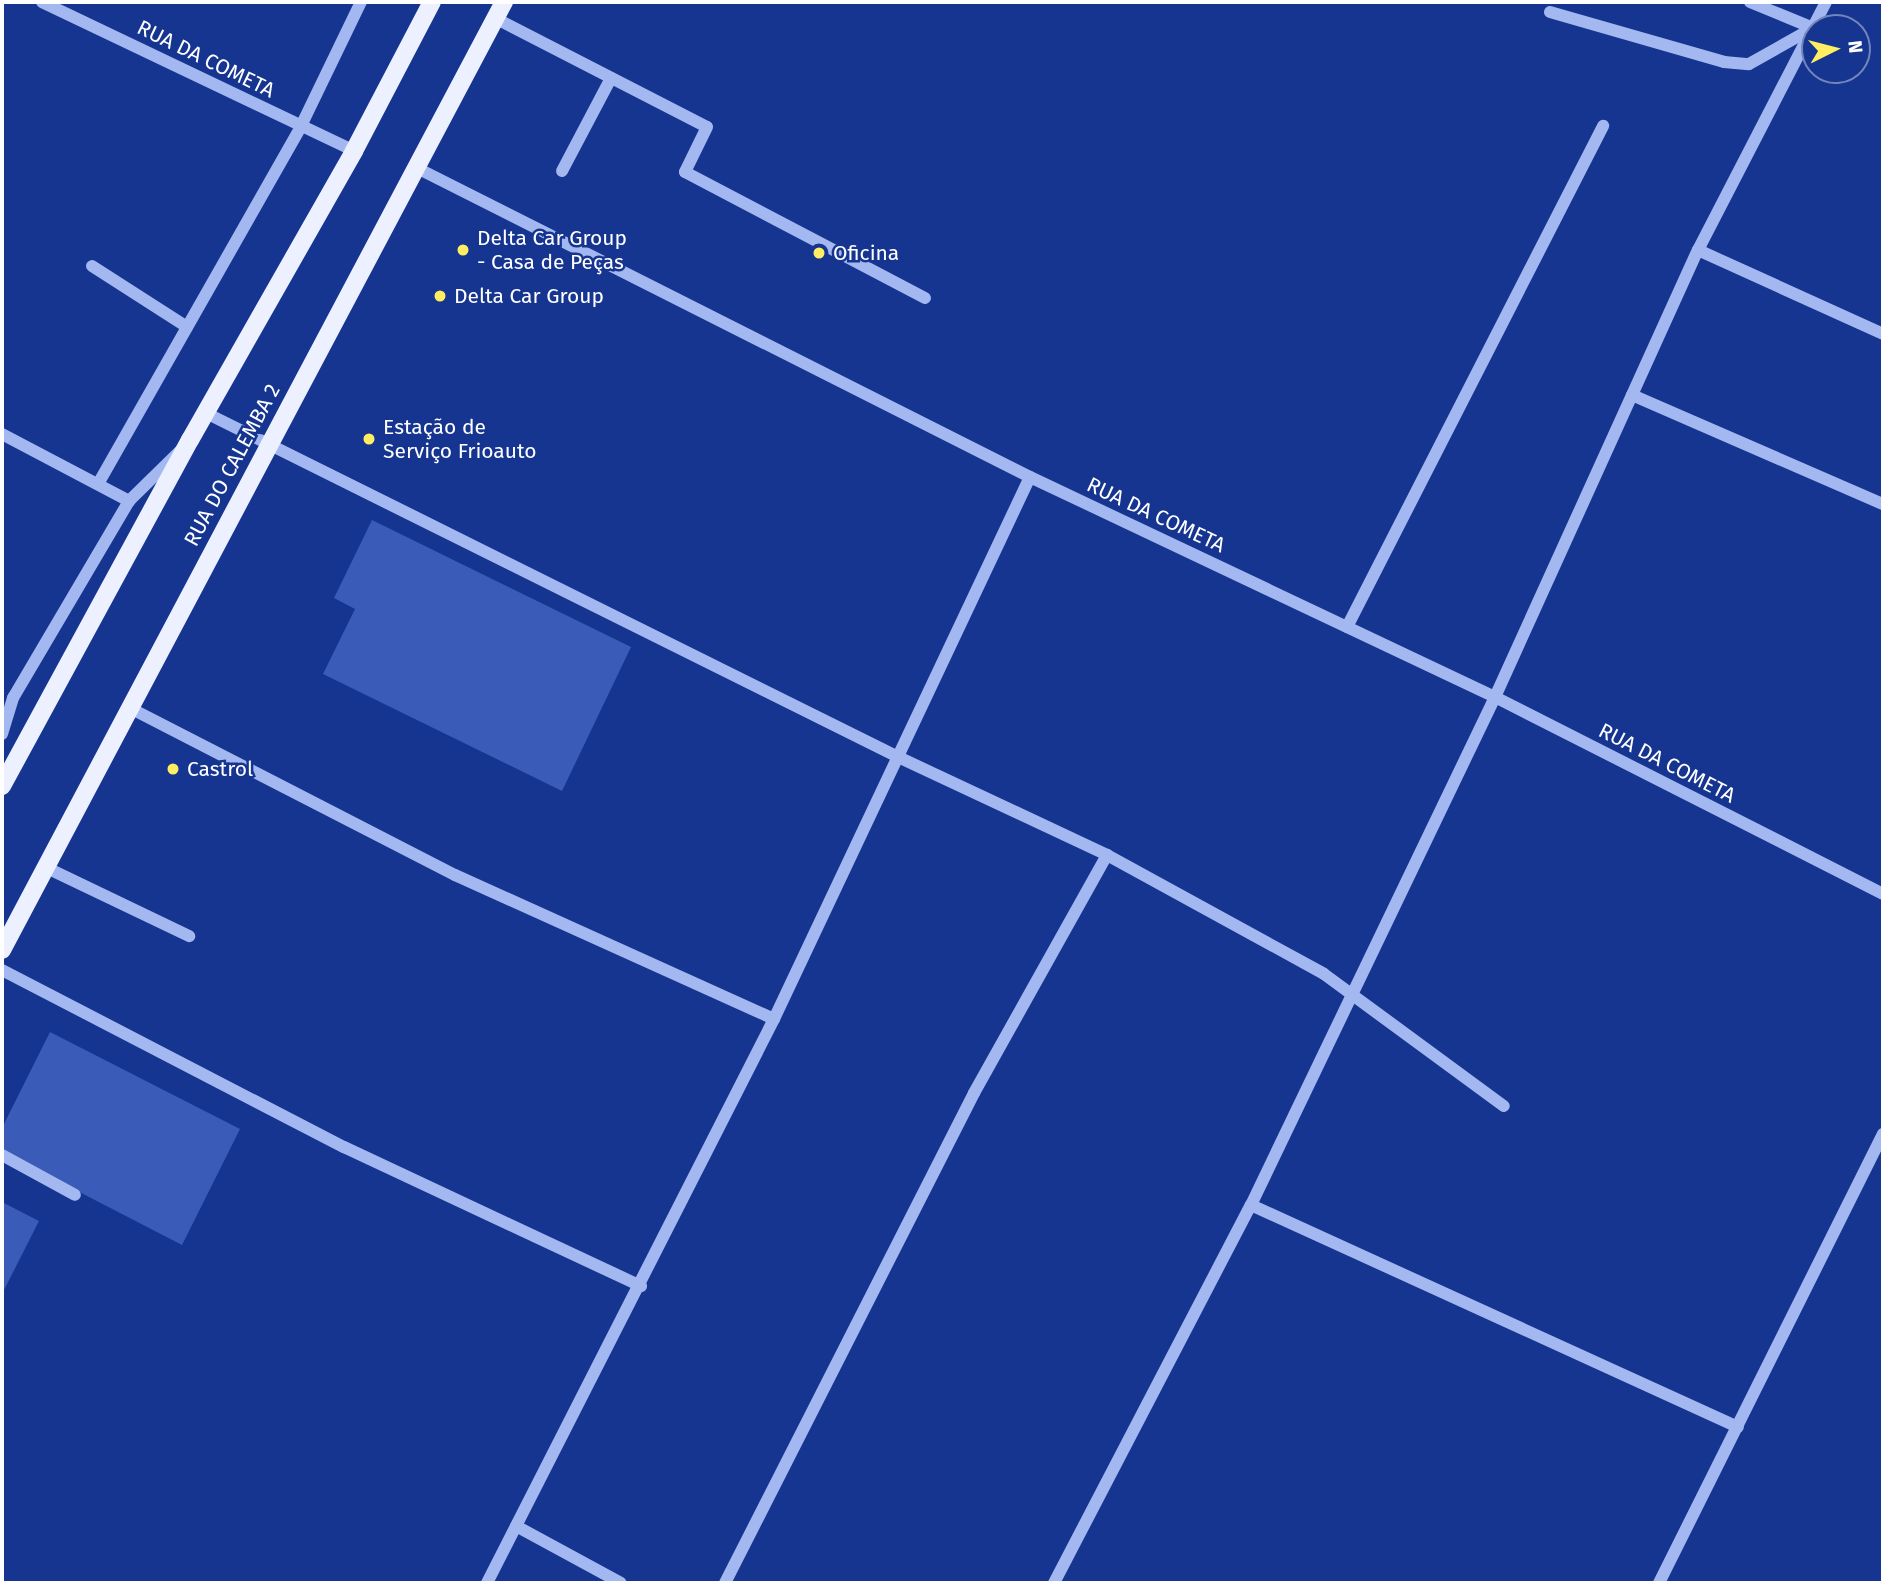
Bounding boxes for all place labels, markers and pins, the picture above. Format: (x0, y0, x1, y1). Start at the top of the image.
place label: Delta Car Group - Casa de Peças (477, 225, 627, 275)
place label: Oficina (833, 240, 899, 266)
marker: Delta Car Group - Casa de Peças (455, 242, 471, 258)
marker: Oficina (811, 245, 827, 261)
place label: Delta Car Group (454, 283, 604, 309)
marker: Delta Car Group (432, 288, 448, 304)
place label: Estação de Serviço Frioauto (383, 414, 537, 464)
marker: Estação de Serviço Frioauto (361, 431, 377, 447)
place label: Castrol (187, 756, 253, 782)
marker: Castrol (165, 761, 181, 777)

